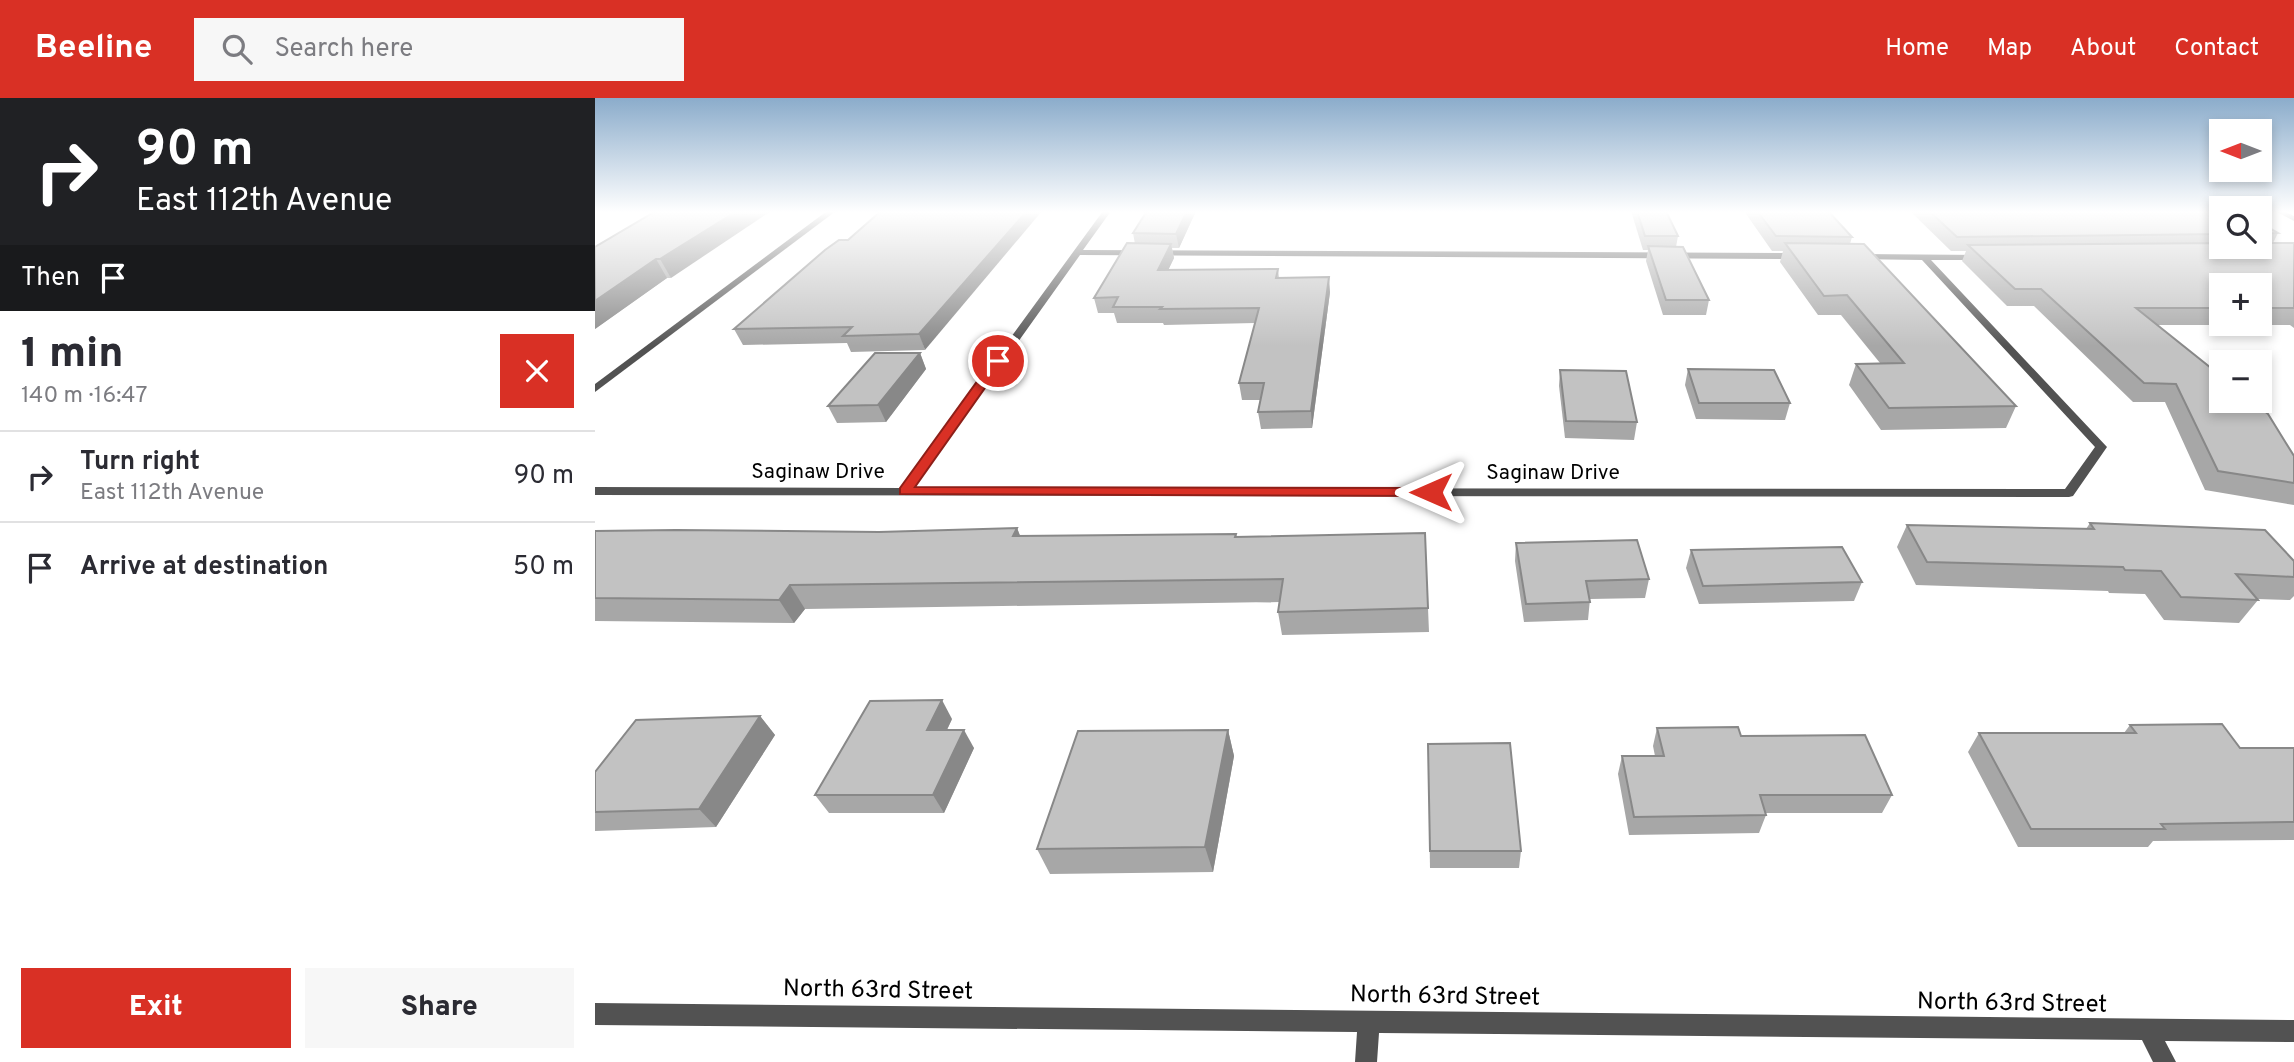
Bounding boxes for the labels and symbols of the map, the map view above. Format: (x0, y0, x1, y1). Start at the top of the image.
north arrow (2209, 119, 2271, 182)
pin (968, 331, 1028, 391)
position arrow (1394, 455, 1468, 529)
street label: Saginaw Drive (751, 459, 885, 486)
street label: Saginaw Drive (1486, 460, 1620, 487)
street label: North 63rd Street (783, 974, 973, 1008)
street label: North 63rd Street (1350, 980, 1540, 1014)
street label: North 63rd Street (1917, 987, 2107, 1021)

